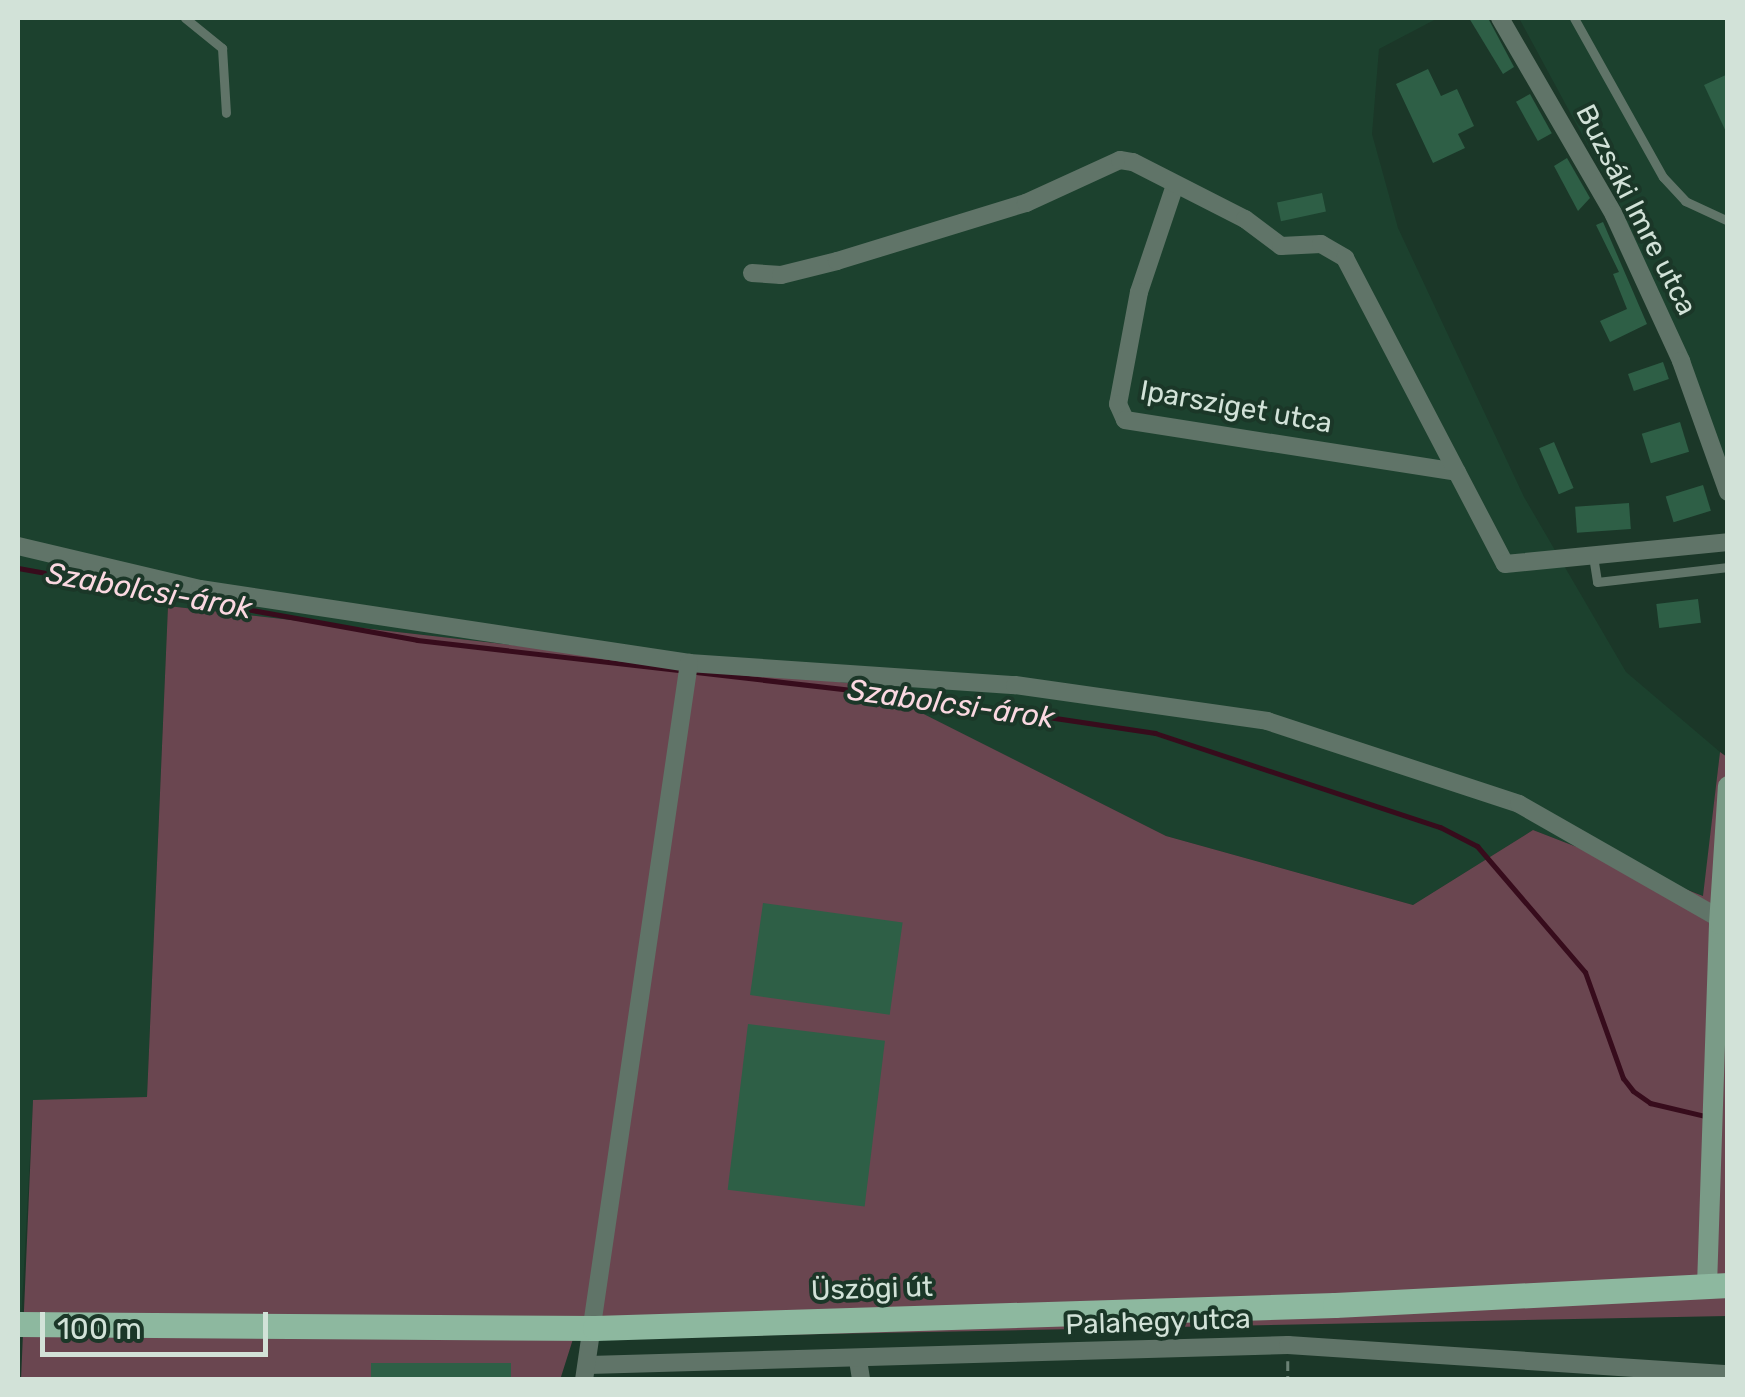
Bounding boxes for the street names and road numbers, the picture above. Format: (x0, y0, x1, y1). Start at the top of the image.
street label: Buzsáki Imre utca (1568, 99, 1704, 321)
street label: Iparsziget utca (1137, 374, 1335, 440)
street label: Üszögi út (810, 1270, 934, 1308)
street label: Palahegy utca (1065, 1302, 1251, 1342)

